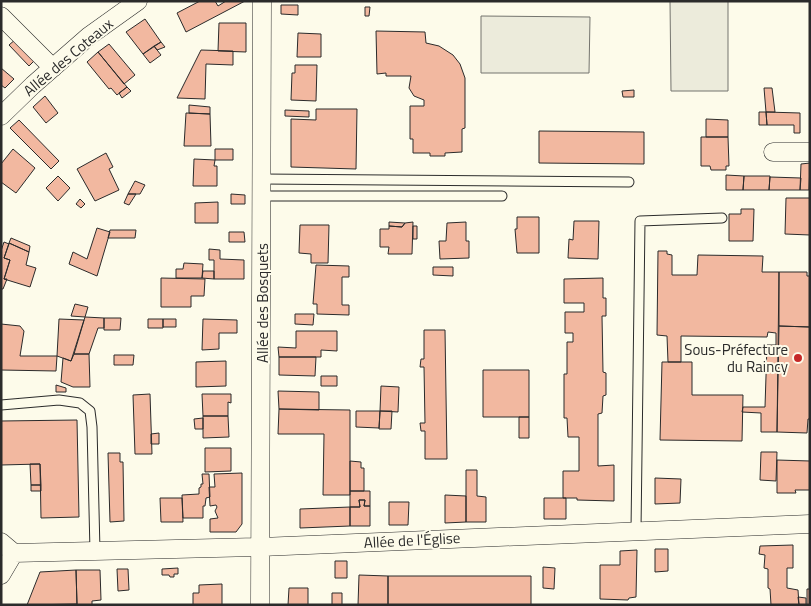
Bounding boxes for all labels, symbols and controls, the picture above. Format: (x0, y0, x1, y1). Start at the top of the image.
street label: Allée des Coteaux (18, 12, 118, 102)
street label: Allée des Bosquets (251, 243, 274, 363)
place label: Sous-Préfecture du Raincy (684, 338, 788, 378)
marker: Sous-Préfecture du Raincy (792, 352, 804, 364)
street label: Allée de l'Église (363, 526, 461, 554)

